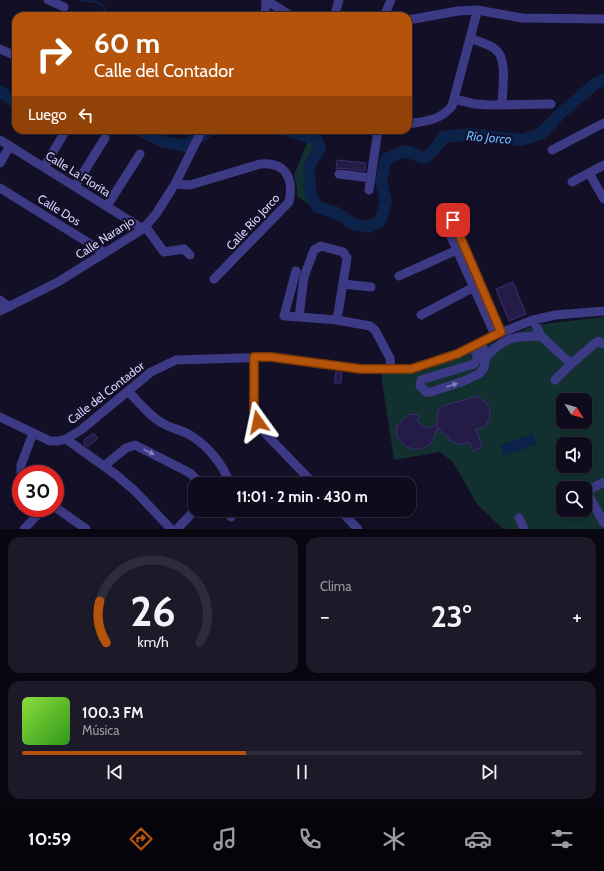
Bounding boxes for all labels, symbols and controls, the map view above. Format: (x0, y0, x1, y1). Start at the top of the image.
text: 60 m (94, 26, 160, 60)
icon: right (28, 28, 80, 80)
text: Calle del Contador (94, 60, 234, 82)
icon: left (75, 104, 97, 126)
text: Luego (28, 106, 67, 124)
water label: Río Jorco (466, 127, 513, 147)
street label: Calle La Florita (43, 148, 114, 200)
street label: Calle Río Jorco (223, 190, 283, 253)
street label: Calle Dos (35, 191, 84, 229)
pin (436, 203, 470, 237)
icon: arrive (442, 209, 464, 231)
street label: Calle Naranjo (73, 213, 137, 262)
street label: Calle del Contador (64, 358, 147, 427)
one-way arrow (446, 382, 458, 388)
north arrow (556, 393, 592, 429)
map controls (556, 393, 592, 517)
position arrow (237, 401, 279, 443)
button: sound (556, 437, 592, 473)
one-way arrow (143, 449, 155, 455)
speed limit sign: 30 (12, 465, 64, 517)
button: search (556, 481, 592, 517)
text: 11:01 · 2 min · 430 m (236, 488, 368, 506)
text: Clima (320, 578, 351, 594)
text: 26 (130, 586, 176, 636)
text: 23° (431, 598, 471, 635)
text: − (320, 603, 330, 630)
text: + (572, 603, 582, 630)
text: km/h (137, 633, 169, 651)
text: 100.3 FM (82, 704, 143, 722)
text: Música (82, 722, 120, 738)
icon: previous (104, 761, 126, 783)
icon: pause (291, 761, 313, 783)
icon: next (478, 761, 500, 783)
icon: directions (127, 825, 155, 853)
icon: music (211, 825, 239, 853)
icon: phone (296, 825, 324, 853)
icon: climate (380, 825, 408, 853)
icon: car (464, 825, 492, 853)
icon: filters (548, 825, 576, 853)
text: 10:59 (28, 828, 71, 850)

